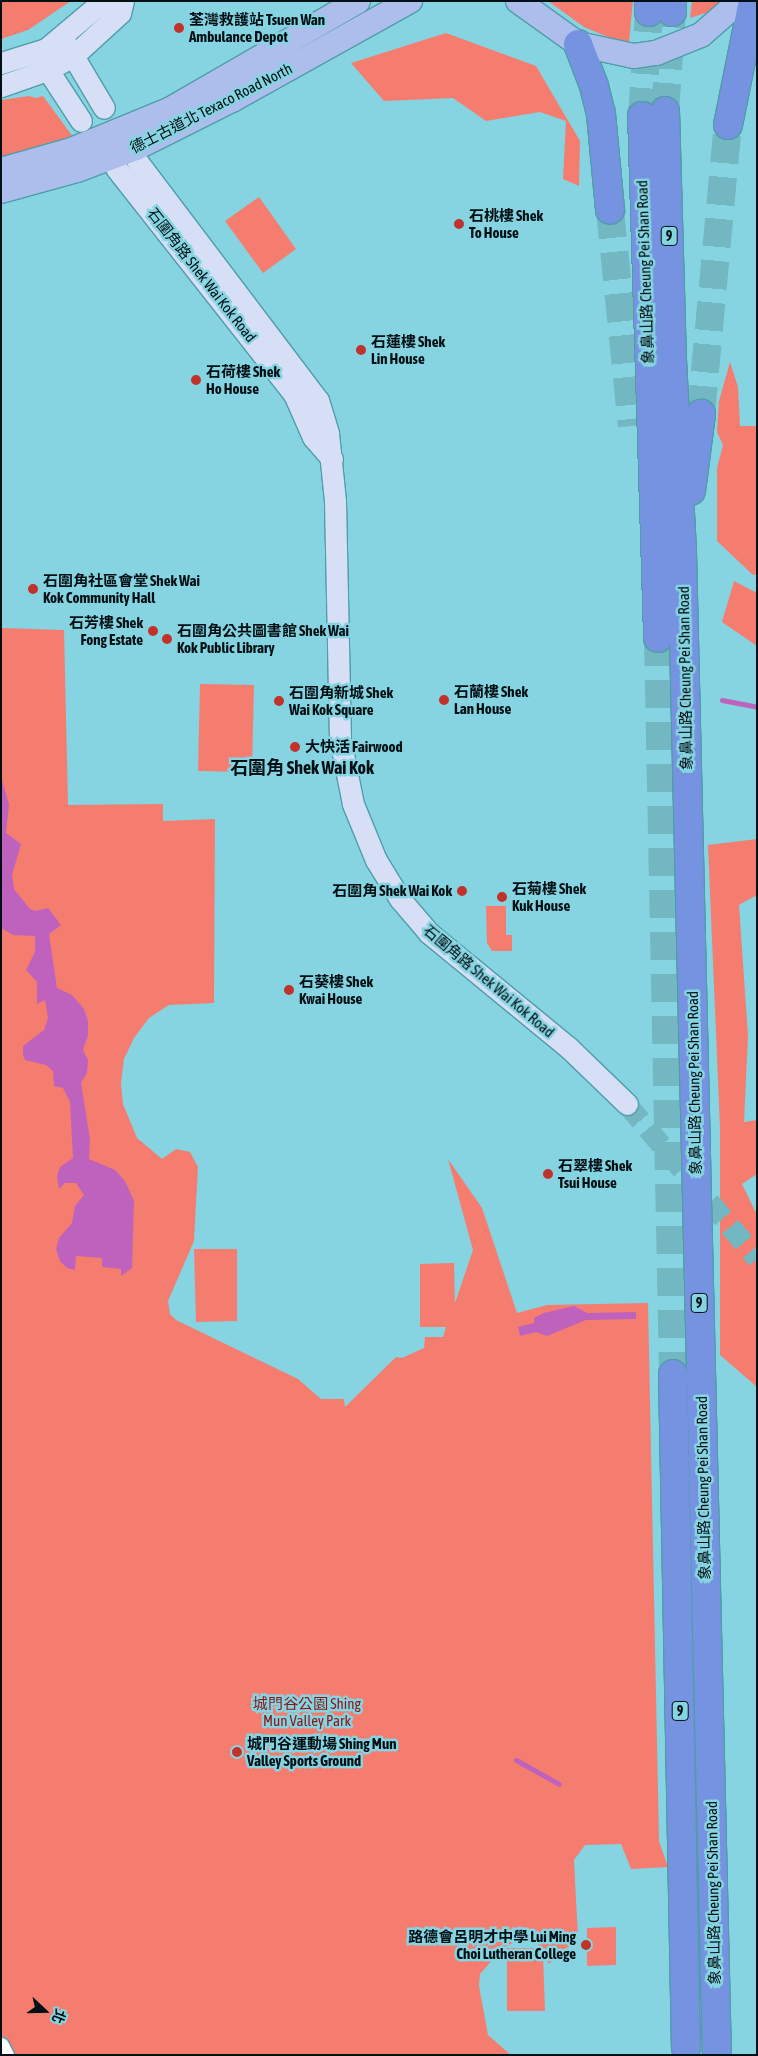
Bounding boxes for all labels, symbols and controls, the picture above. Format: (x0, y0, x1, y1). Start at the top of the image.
place label: 荃灣救護站 Tsuen Wan Ambulance Depot (189, 10, 325, 45)
marker: 荃灣救護站 Tsuen Wan Ambulance Depot (173, 22, 185, 34)
street label: 德士古道北 Texaco Road North (127, 59, 295, 157)
street label: 象鼻山路 Cheung Pei Shan Road (633, 180, 657, 364)
street label: 石圍角路 Shek Wai Kok Road (144, 204, 260, 346)
place label: 石桃樓 Shek To House (469, 206, 543, 241)
marker: 石桃樓 Shek To House (453, 218, 465, 230)
road number: 9 (660, 225, 678, 248)
place label: 石蓮樓 Shek Lin House (371, 332, 445, 367)
marker: 石蓮樓 Shek Lin House (355, 344, 367, 356)
place label: 石荷樓 Shek Ho House (206, 362, 280, 397)
marker: 石荷樓 Shek Ho House (190, 374, 202, 386)
place label: 石圍角社區會堂 Shek Wai Kok Community Hall (43, 571, 200, 606)
marker: 石圍角社區會堂 Shek Wai Kok Community Hall (27, 583, 39, 595)
street label: 象鼻山路 Cheung Pei Shan Road (674, 586, 696, 770)
place label: 石芳樓 Shek Fong Estate (69, 613, 143, 648)
place label: 石圍角公共圖書館 Shek Wai Kok Public Library (177, 621, 349, 656)
marker: 石芳樓 Shek Fong Estate (147, 625, 159, 637)
marker: 石圍角公共圖書館 Shek Wai Kok Public Library (161, 633, 173, 645)
place label: 石蘭樓 Shek Lan House (454, 682, 528, 717)
place label: 石圍角新城 Shek Wai Kok Square (289, 683, 393, 718)
marker: 石蘭樓 Shek Lan House (438, 694, 450, 706)
marker: 石圍角新城 Shek Wai Kok Square (273, 695, 285, 707)
place label: 大快活 Fairwood (305, 738, 403, 756)
marker: 大快活 Fairwood (289, 741, 301, 753)
district label: 石圍角 Shek Wai Kok (230, 757, 374, 779)
place label: 石菊樓 Shek Kuk House (512, 879, 586, 914)
place label: 石圍角 Shek Wai Kok (332, 882, 452, 900)
marker: 石圍角 Shek Wai Kok (456, 885, 468, 897)
marker: 石菊樓 Shek Kuk House (496, 891, 508, 903)
street label: 石圍角路 Shek Wai Kok Road (420, 921, 558, 1041)
place label: 石葵樓 Shek Kwai House (299, 972, 373, 1007)
marker: 石葵樓 Shek Kwai House (283, 984, 295, 996)
street label: 象鼻山路 Cheung Pei Shan Road (683, 991, 705, 1175)
place label: 石翠樓 Shek Tsui House (558, 1156, 632, 1191)
marker: 石翠樓 Shek Tsui House (542, 1168, 554, 1180)
road number: 9 (690, 1292, 708, 1315)
street label: 象鼻山路 Cheung Pei Shan Road (692, 1396, 714, 1580)
park label: 城門谷公園 Shing Mun Valley Park (253, 1694, 361, 1729)
road number: 9 (671, 1700, 689, 1722)
place label: 城門谷運動場 Shing Mun Valley Sports Ground (247, 1734, 396, 1769)
marker: 城門谷運動場 Shing Mun Valley Sports Ground (231, 1746, 243, 1758)
street label: 象鼻山路 Cheung Pei Shan Road (702, 1801, 724, 1985)
place label: 路德會呂明才中學 Lui Ming Choi Lutheran College (408, 1927, 576, 1962)
marker: 路德會呂明才中學 Lui Ming Choi Lutheran College (580, 1939, 592, 1951)
north arrow (20, 1986, 70, 2036)
text: 北 (49, 2007, 69, 2026)

